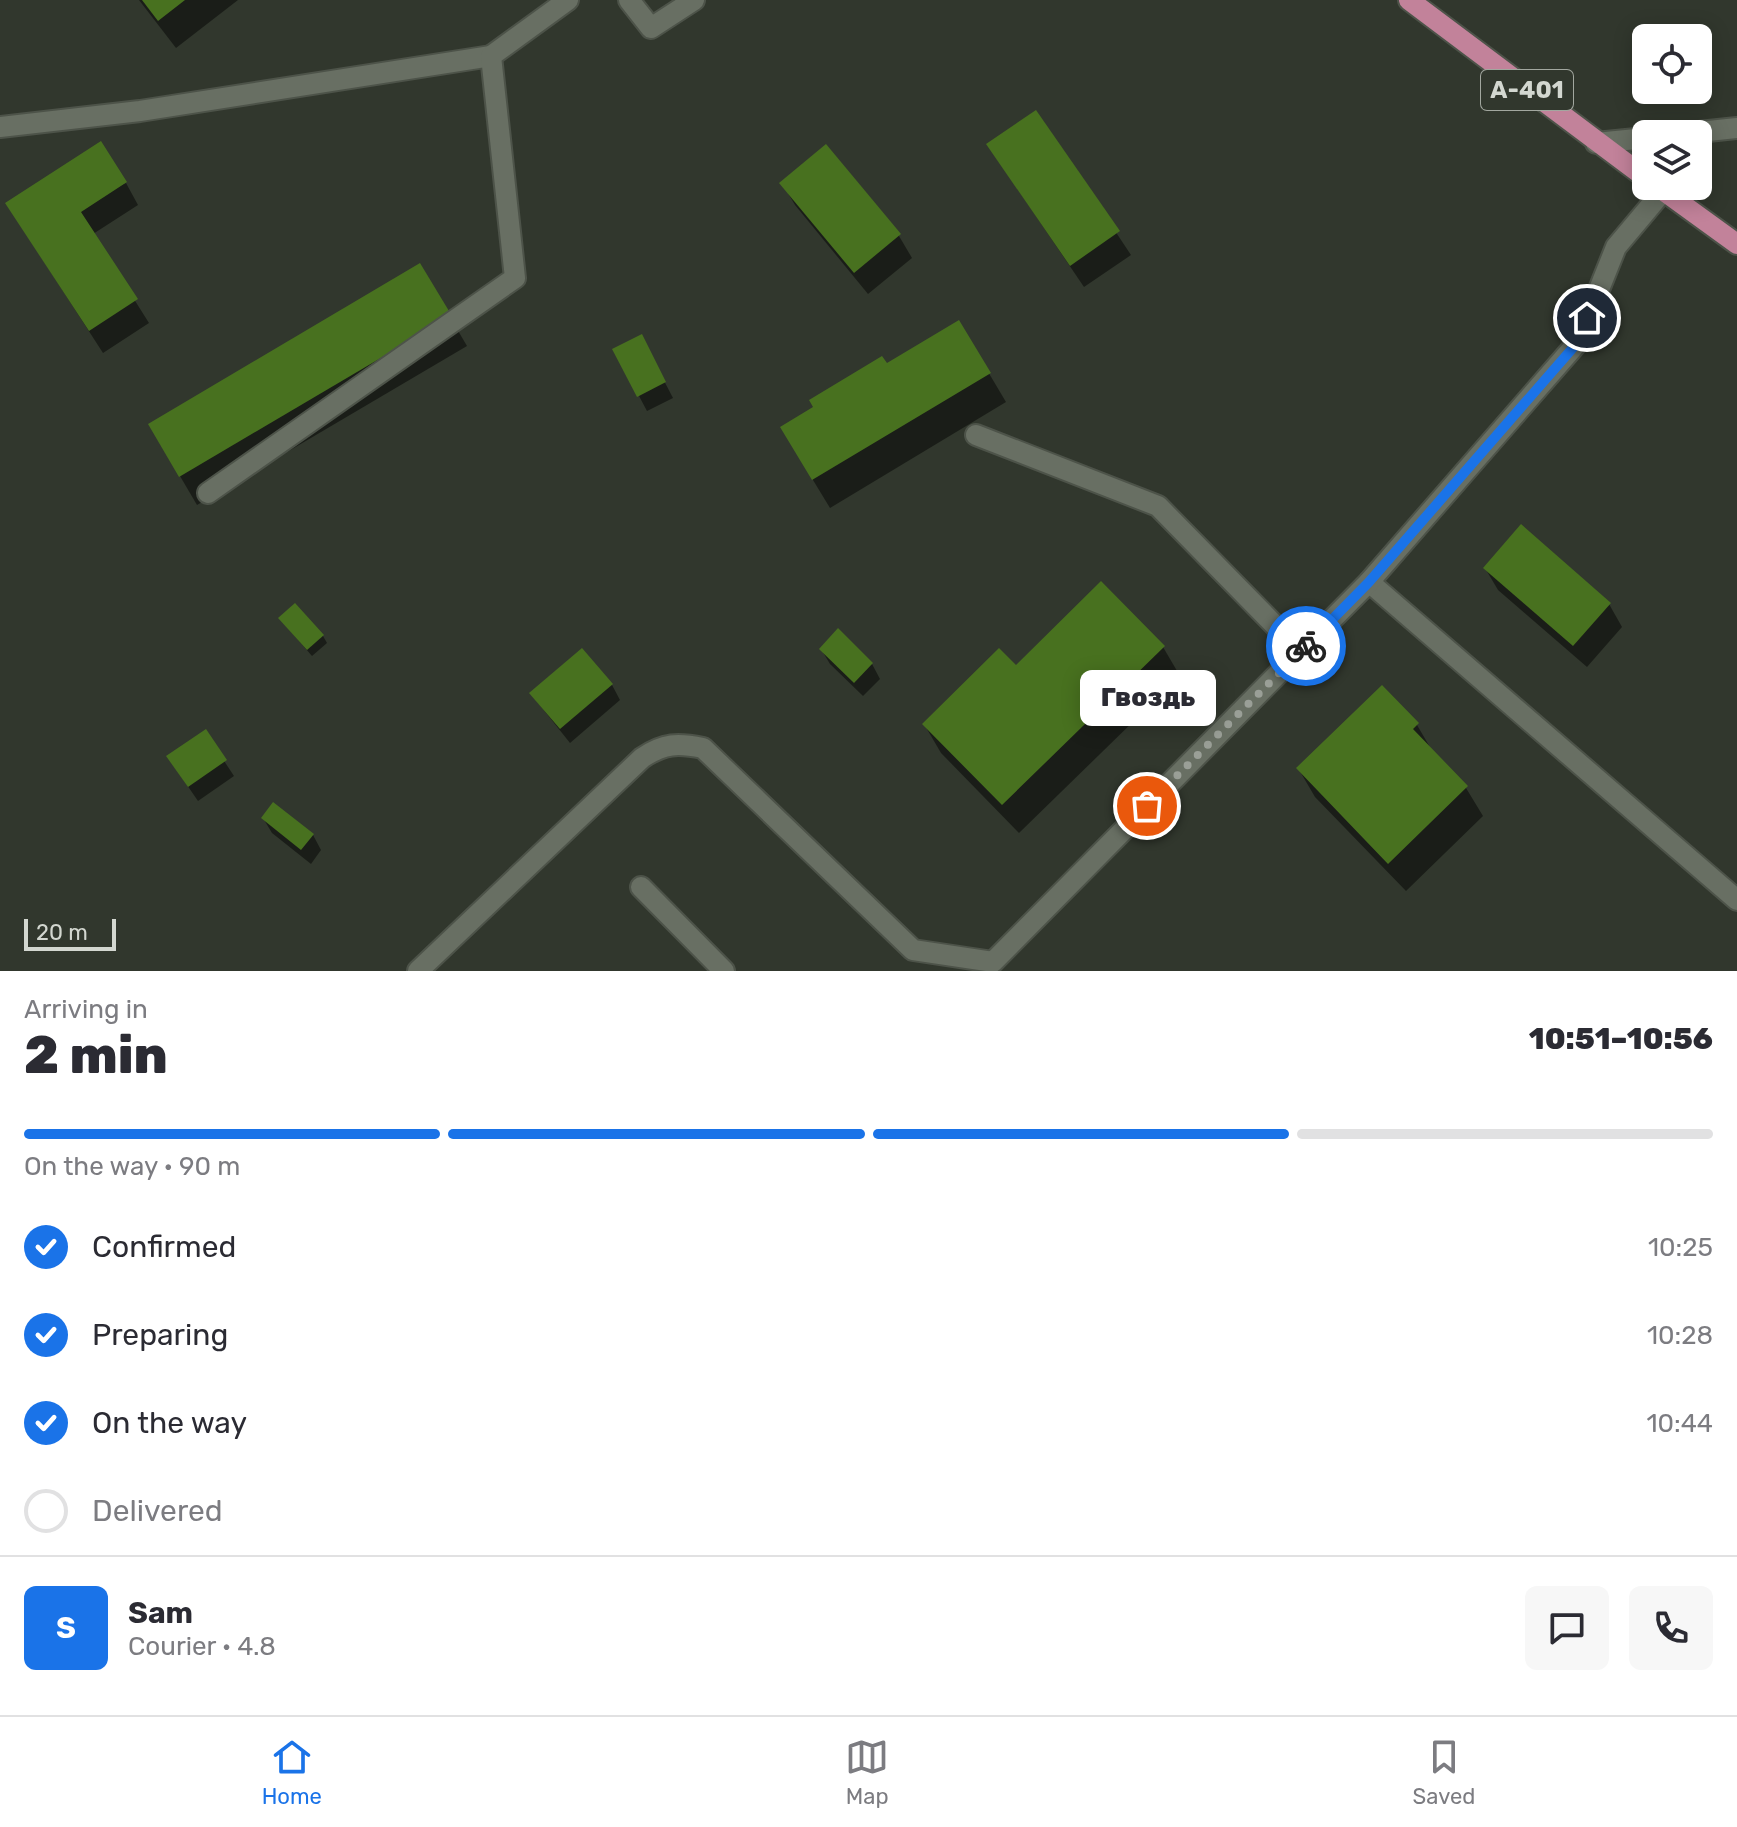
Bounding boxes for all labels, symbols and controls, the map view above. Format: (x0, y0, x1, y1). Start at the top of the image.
map controls (1632, 24, 1712, 200)
button: locate (1632, 24, 1712, 104)
road number: А-401 (1481, 70, 1573, 110)
button: layers (1632, 120, 1712, 200)
pin (1553, 284, 1621, 352)
icon: home (1565, 296, 1609, 340)
courier (1266, 606, 1346, 686)
icon: bike (1284, 624, 1328, 668)
callout: Гвоздь (1079, 670, 1215, 726)
text: Гвоздь (1101, 682, 1195, 713)
pin (1113, 772, 1181, 840)
icon: bag (1125, 784, 1169, 828)
scale bar (24, 915, 116, 951)
text: 20 m (36, 919, 88, 946)
text: Arriving in (24, 994, 148, 1025)
text: 10:51–10:56 (1529, 1021, 1713, 1057)
text: 2 min (24, 1024, 168, 1086)
text: On the way · 90 m (24, 1151, 240, 1182)
icon: check (24, 1225, 68, 1269)
text: Confirmed (92, 1229, 236, 1265)
text: 10:25 (1648, 1232, 1713, 1263)
icon: check (24, 1313, 68, 1357)
text: Preparing (92, 1317, 228, 1353)
text: 10:28 (1647, 1320, 1713, 1351)
icon: check (24, 1401, 68, 1445)
text: On the way (92, 1405, 247, 1441)
text: 10:44 (1646, 1408, 1713, 1439)
text: Delivered (92, 1493, 223, 1529)
button: chat (1525, 1586, 1609, 1670)
button: phone (1629, 1586, 1713, 1670)
text: Sam (128, 1595, 193, 1631)
text: S (56, 1610, 76, 1646)
text: Courier · 4.8 (128, 1631, 276, 1662)
tab: Home (262, 1735, 322, 1810)
tab: Map (845, 1735, 889, 1810)
tab: Saved (1413, 1735, 1475, 1810)

